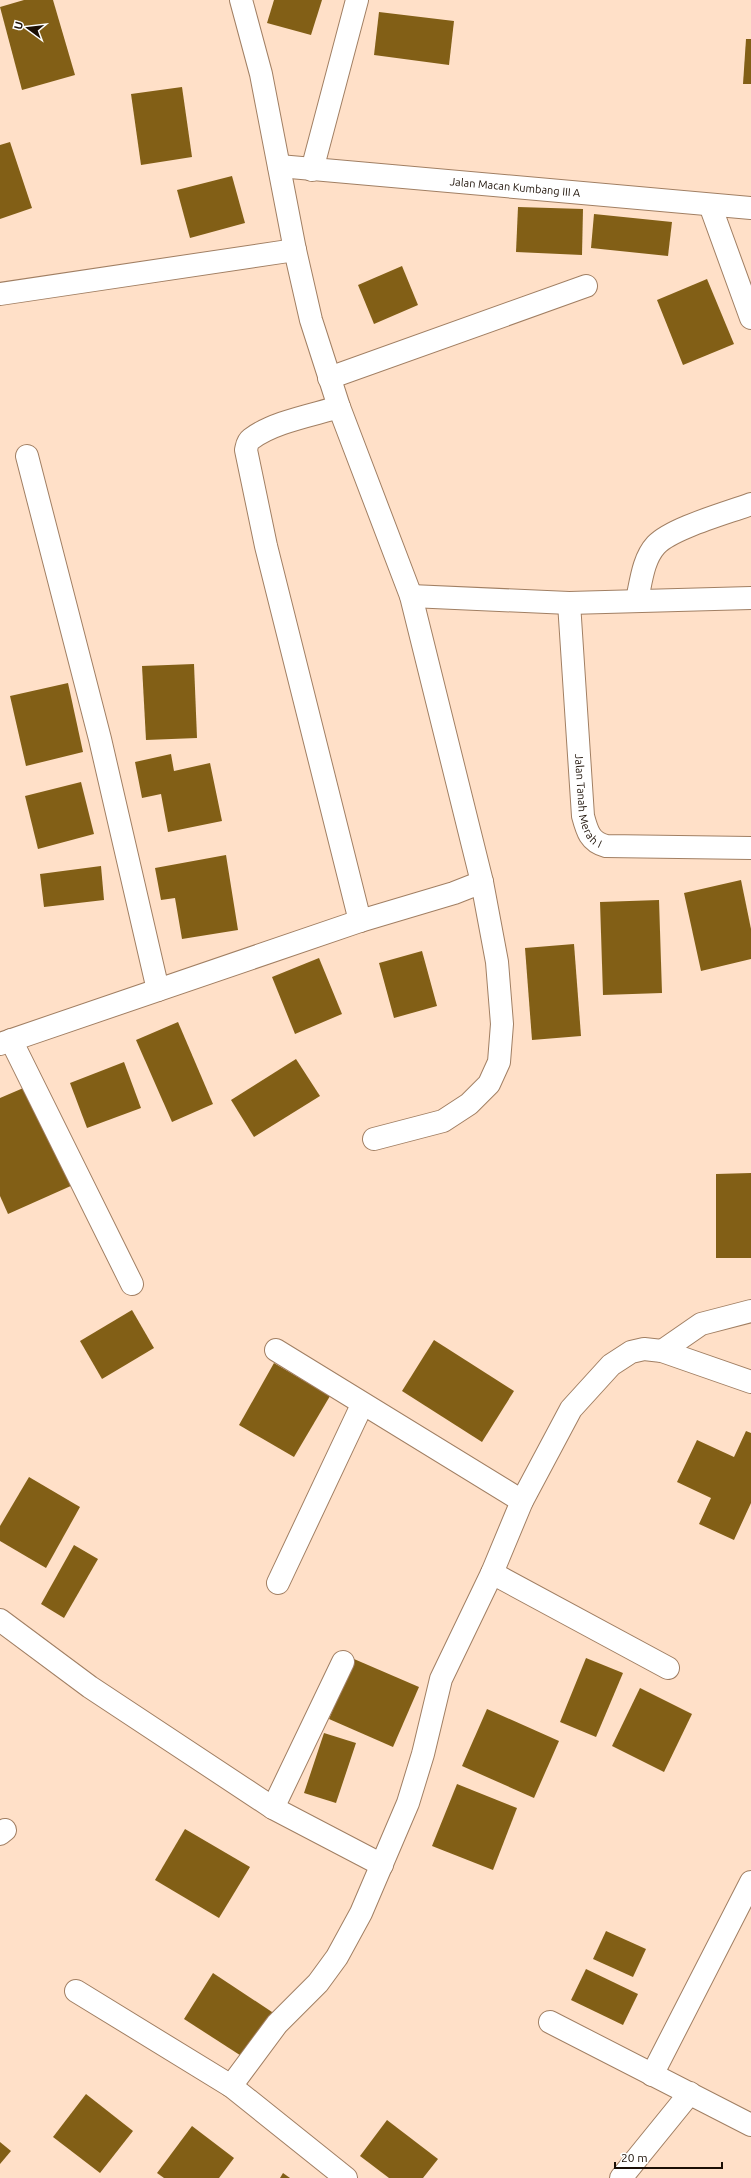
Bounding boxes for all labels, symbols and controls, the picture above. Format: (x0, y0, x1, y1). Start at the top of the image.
north arrow (8, 8, 48, 48)
text: U (12, 20, 25, 31)
street label: Jalan Macan Kumbang III A (449, 175, 582, 199)
street label: Jalan Tanah Merah I (573, 753, 604, 850)
scale bar (615, 2144, 722, 2170)
text: 20 m (621, 2151, 648, 2164)

